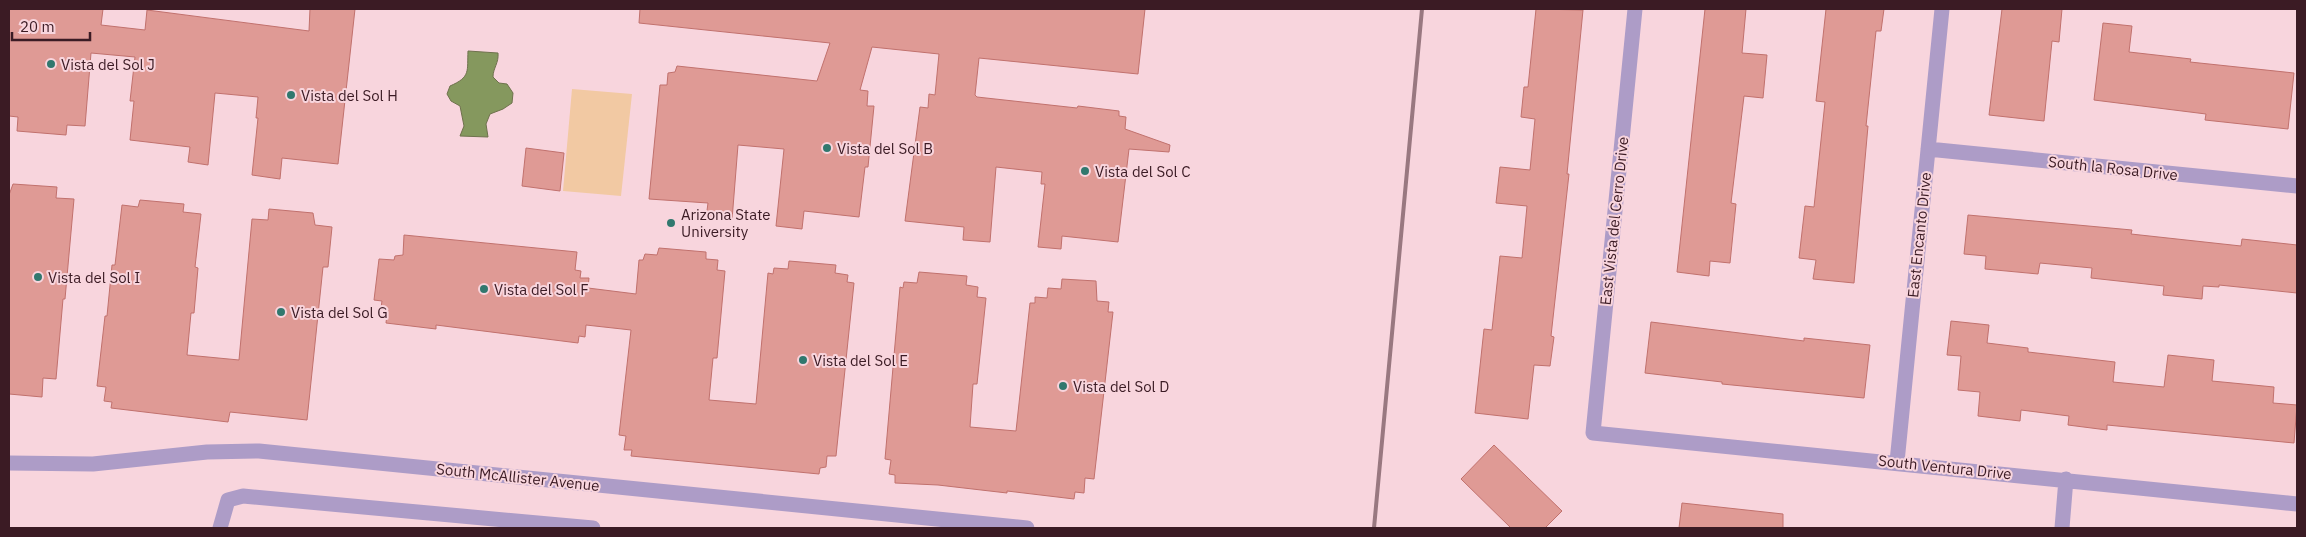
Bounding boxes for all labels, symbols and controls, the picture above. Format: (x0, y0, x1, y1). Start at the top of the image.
scale bar (12, 10, 90, 42)
text: 20 m (20, 17, 55, 36)
place label: Vista del Sol J (61, 55, 155, 74)
marker: Vista del Sol J (45, 58, 57, 70)
place label: Vista del Sol H (301, 86, 398, 105)
marker: Vista del Sol H (285, 89, 297, 101)
street label: East Vista del Cerro Drive (1596, 136, 1632, 306)
place label: Vista del Sol B (837, 139, 933, 158)
marker: Vista del Sol B (821, 142, 833, 154)
street label: South la Rosa Drive (2047, 152, 2179, 184)
place label: Vista del Sol C (1095, 162, 1191, 181)
marker: Vista del Sol C (1079, 165, 1091, 177)
street label: East Encanto Drive (1903, 171, 1935, 299)
place label: Arizona State University (681, 205, 771, 241)
marker: Arizona State University (665, 217, 677, 229)
place label: Vista del Sol I (48, 268, 140, 287)
marker: Vista del Sol I (32, 271, 44, 283)
place label: Vista del Sol F (494, 280, 589, 299)
marker: Vista del Sol F (478, 283, 490, 295)
place label: Vista del Sol G (291, 303, 388, 322)
marker: Vista del Sol G (275, 306, 287, 318)
place label: Vista del Sol E (813, 351, 908, 370)
marker: Vista del Sol E (797, 354, 809, 366)
place label: Vista del Sol D (1073, 377, 1169, 396)
marker: Vista del Sol D (1057, 380, 1069, 392)
street label: South Ventura Drive (1877, 451, 2013, 483)
street label: South McAllister Avenue (435, 459, 601, 495)

